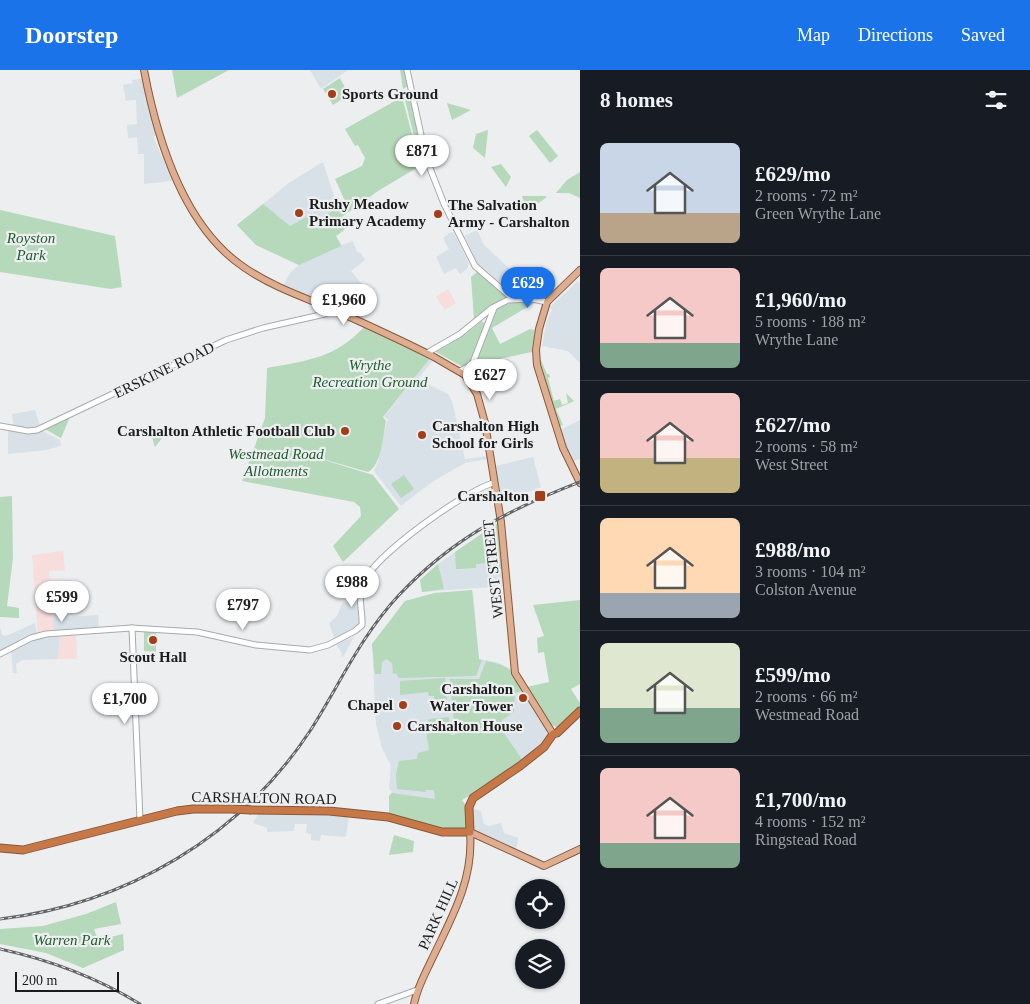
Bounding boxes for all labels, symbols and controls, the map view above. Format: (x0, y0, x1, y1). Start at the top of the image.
text: Doorstep (25, 22, 118, 48)
text: Map (797, 25, 830, 45)
text: Directions (858, 25, 933, 45)
text: Saved (961, 25, 1005, 45)
place label: Sports Ground (342, 86, 439, 102)
icon: filters (982, 86, 1010, 114)
marker: Sports Ground (326, 88, 338, 100)
text: 8 homes (600, 88, 673, 112)
pin: £871 (392, 134, 452, 177)
text: £871 (406, 142, 438, 159)
text: £629/mo (755, 162, 831, 186)
icon: home (640, 163, 700, 223)
text: 2 rooms · 72 m² (755, 187, 858, 204)
place label: Rushy Meadow Primary Academy (309, 196, 427, 229)
place label: The Salvation Army - Carshalton (448, 197, 570, 230)
text: Green Wrythe Lane (755, 205, 881, 222)
marker: Rushy Meadow Primary Academy (293, 207, 305, 219)
marker: The Salvation Army - Carshalton (432, 208, 444, 220)
park label: Royston Park (6, 230, 55, 263)
pin: £629 (498, 266, 558, 309)
text: £629 (512, 274, 544, 291)
pin: £1,960 (303, 284, 385, 326)
icon: home (640, 288, 700, 348)
text: £1,960/mo (755, 288, 847, 312)
text: £1,960 (322, 291, 366, 308)
text: 5 rooms · 188 m² (755, 313, 866, 330)
text: Wrythe Lane (755, 331, 838, 348)
street label: ERSKINE ROAD (111, 339, 217, 401)
park label: Wrythe Recreation Ground (311, 357, 428, 390)
pin: £627 (460, 358, 520, 401)
text: £627 (474, 366, 506, 383)
icon: home (640, 413, 700, 473)
text: £627/mo (755, 413, 831, 437)
place label: Carshalton High School for Girls (432, 418, 540, 451)
place label: Carshalton Athletic Football Club (117, 423, 335, 439)
marker: Carshalton Athletic Football Club (339, 425, 351, 437)
marker: Carshalton High School for Girls (416, 429, 428, 441)
text: 2 rooms · 58 m² (755, 438, 858, 455)
park label: Westmead Road Allotments (228, 446, 324, 479)
text: West Street (755, 456, 828, 473)
place label: Carshalton (457, 488, 530, 504)
marker: Carshalton (533, 489, 547, 503)
street label: WEST STREET (480, 519, 506, 619)
icon: home (640, 538, 700, 598)
text: £988/mo (755, 538, 831, 562)
text: 3 rooms · 104 m² (755, 563, 866, 580)
pin: £988 (322, 566, 382, 608)
text: £988 (336, 573, 368, 590)
pin: £599 (32, 580, 92, 623)
text: Colston Avenue (755, 581, 856, 598)
text: £599 (46, 588, 78, 605)
pin: £797 (213, 588, 273, 631)
text: £797 (227, 596, 259, 613)
marker: Scout Hall (147, 634, 159, 646)
place label: Scout Hall (119, 649, 187, 665)
icon: home (640, 663, 700, 723)
text: £599/mo (755, 663, 831, 687)
place label: Carshalton Water Tower (430, 681, 514, 714)
pin: £1,700 (84, 682, 166, 725)
text: 2 rooms · 66 m² (755, 688, 858, 705)
text: £1,700 (103, 690, 147, 707)
marker: Carshalton Water Tower (517, 692, 529, 704)
place label: Chapel (347, 697, 393, 713)
marker: Chapel (397, 699, 409, 711)
text: Westmead Road (755, 706, 859, 723)
place label: Carshalton House (407, 718, 523, 734)
marker: Carshalton House (391, 720, 403, 732)
icon: home (640, 788, 700, 848)
text: £1,700/mo (755, 788, 847, 812)
street label: CARSHALTON ROAD (191, 789, 337, 807)
text: 4 rooms · 152 m² (755, 813, 866, 830)
text: Ringstead Road (755, 831, 857, 848)
street label: PARK HILL (415, 876, 461, 952)
map controls (515, 879, 565, 989)
button: locate (515, 879, 565, 929)
park label: Warren Park (34, 932, 111, 948)
button: layers (515, 939, 565, 989)
scale bar (15, 969, 119, 992)
text: 200 m (22, 973, 57, 988)

